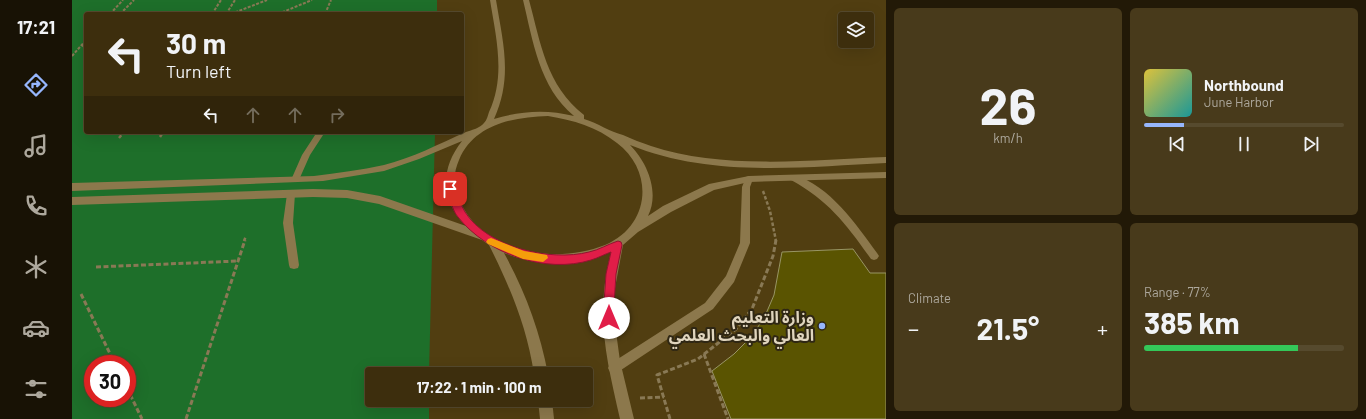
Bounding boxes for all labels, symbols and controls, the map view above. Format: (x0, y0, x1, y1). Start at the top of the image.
map controls (838, 12, 874, 48)
button: layers (838, 12, 874, 48)
text: 17:21 (17, 16, 55, 38)
text: 30 m (166, 26, 226, 60)
icon: left (100, 28, 152, 80)
text: Turn left (166, 60, 232, 82)
icon: directions (22, 71, 50, 99)
text: 26 (979, 73, 1037, 135)
text: Northbound (1204, 76, 1284, 94)
text: June Harbor (1204, 94, 1274, 110)
icon: left (200, 104, 222, 126)
icon: ahead (242, 104, 264, 126)
icon: ahead (284, 104, 306, 126)
icon: right (326, 104, 348, 126)
text: km/h (993, 130, 1023, 146)
icon: music (22, 132, 50, 160)
icon: previous (1166, 133, 1188, 155)
icon: pause (1233, 133, 1255, 155)
icon: next (1300, 133, 1322, 155)
pin (433, 172, 467, 206)
icon: arrive (439, 178, 461, 200)
icon: phone (22, 192, 50, 220)
icon: climate (22, 253, 50, 281)
text: Range · 77% (1144, 284, 1211, 300)
text: Climate (908, 290, 951, 306)
position arrow (588, 297, 630, 339)
text: 385 km (1144, 304, 1240, 340)
place label: وزارة التعليم العالي والبحث العلمي (669, 307, 814, 349)
text: 21.5° (977, 310, 1039, 346)
icon: car (22, 314, 50, 342)
text: − (908, 315, 919, 341)
text: + (1097, 315, 1108, 341)
marker: وزارة التعليم العالي والبحث العلمي (817, 321, 827, 331)
speed limit sign: 30 (84, 355, 136, 407)
icon: filters (22, 375, 50, 403)
text: 17:22 · 1 min · 100 m (417, 378, 541, 396)

